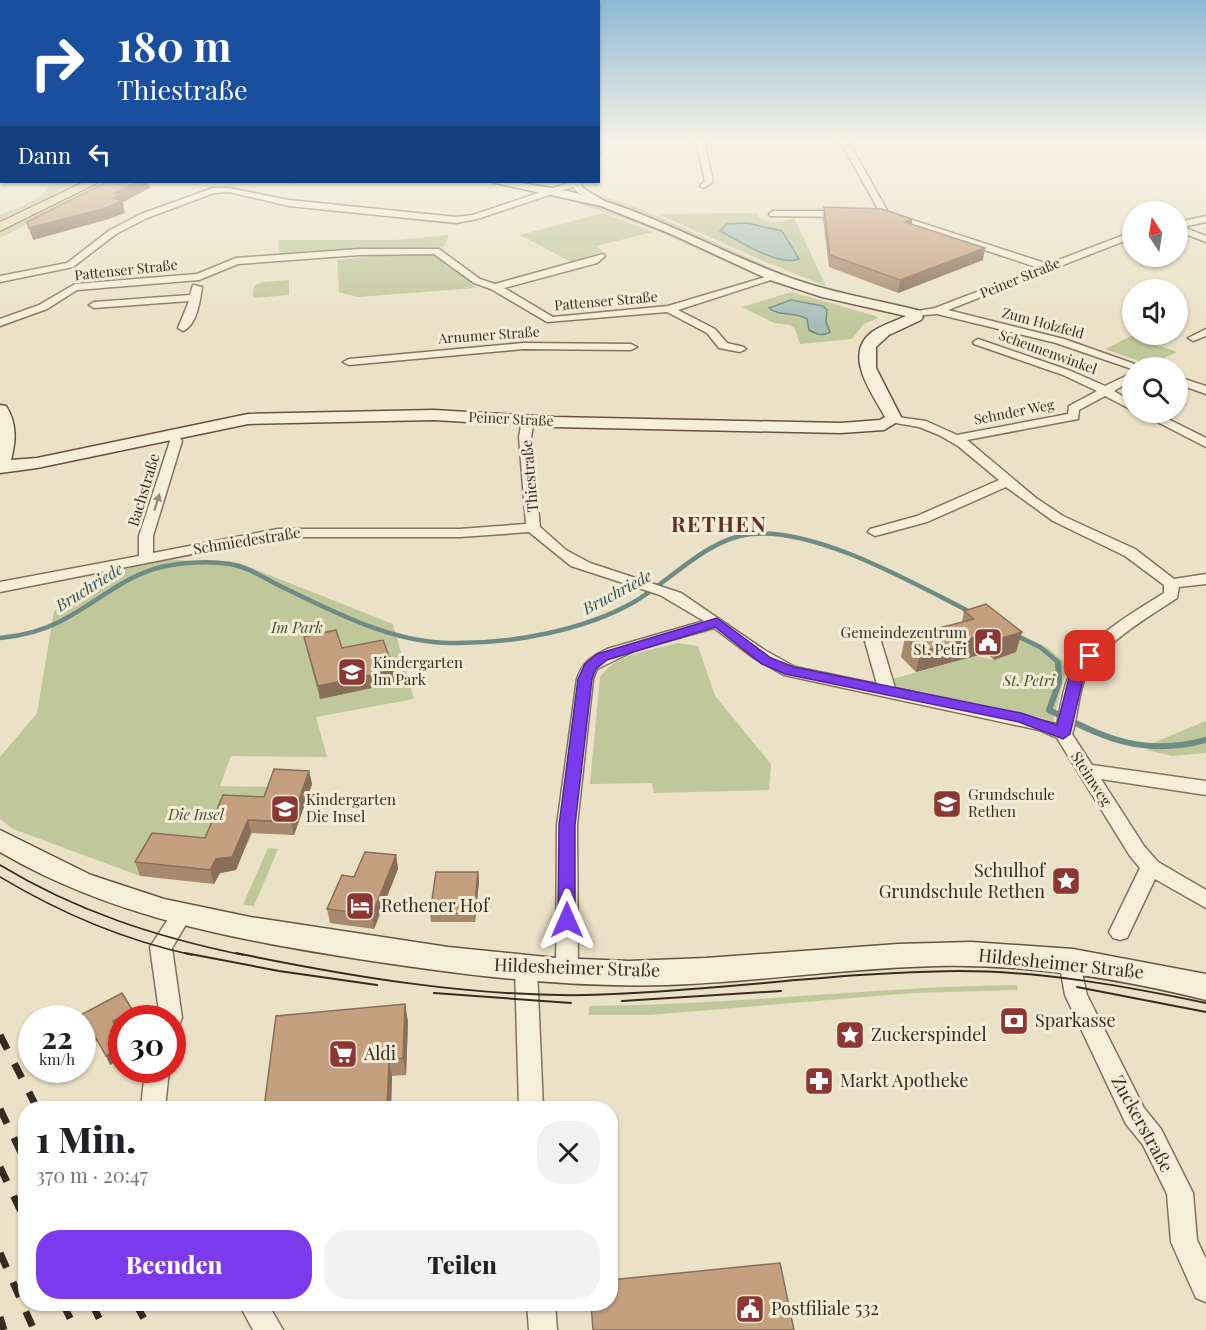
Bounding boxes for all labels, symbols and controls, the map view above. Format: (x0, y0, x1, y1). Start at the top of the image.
text: 180 m (117, 17, 232, 73)
icon: right (18, 24, 96, 102)
text: Thiestraße (117, 71, 248, 107)
icon: left (83, 138, 116, 171)
text: Dann (18, 140, 71, 170)
north arrow (1122, 201, 1188, 267)
map controls (1122, 201, 1188, 423)
street label: Peiner Straße (977, 253, 1063, 302)
street label: Pattenser Straße (73, 255, 178, 284)
button: sound (1122, 279, 1188, 345)
street label: Pattenser Straße (554, 287, 658, 314)
street label: Zum Holzfeld (1000, 302, 1086, 343)
street label: Arnumer Straße (437, 321, 540, 348)
street label: Scheunenwinkel (996, 325, 1100, 378)
button: search (1122, 357, 1188, 423)
street label: Sehnder Weg (972, 394, 1056, 429)
street label: Peiner Straße (468, 407, 554, 430)
street label: Thiestraße (516, 439, 542, 513)
street label: Bachstraße (122, 451, 164, 529)
one-way arrow (153, 493, 162, 511)
district label: RETHEN (671, 509, 767, 537)
street label: Schmiedestraße (192, 522, 302, 558)
water label: Bruchriede (50, 558, 126, 616)
water label: Bruchriede (578, 564, 655, 619)
park label: Im Park (270, 617, 323, 637)
place label: Gemeindezentrum St. Petri (841, 622, 968, 659)
public building icon: Gemeindezentrum St. Petri (972, 626, 1004, 658)
pin (1064, 630, 1115, 681)
icon: arrive (1073, 639, 1106, 672)
place label: Kindergarten Im Park (373, 652, 463, 689)
school or university icon: Kindergarten Im Park (336, 656, 368, 688)
park label: St. Petri (1002, 670, 1055, 690)
street label: Steinweg (1067, 747, 1117, 810)
place label: Grundschule Rethen (968, 784, 1055, 821)
school or university icon: Grundschule Rethen (931, 788, 963, 820)
place label: Kindergarten Die Insel (306, 789, 396, 826)
school or university icon: Kindergarten Die Insel (269, 793, 301, 825)
park label: Die Insel (167, 804, 225, 824)
place label: Schulhof Grundschule Rethen (879, 858, 1047, 903)
place icon: Schulhof Grundschule Rethen (1050, 865, 1082, 897)
position arrow (535, 888, 599, 952)
hotel icon: Rethener Hof (344, 890, 376, 922)
place label: Rethener Hof (381, 893, 491, 917)
street label: Hildesheimer Straße (977, 942, 1145, 984)
street label: Hildesheimer Straße (493, 952, 661, 982)
speed limit sign: 30 (108, 1005, 186, 1083)
bank icon: Sparkasse (998, 1005, 1030, 1037)
place label: Sparkasse (1035, 1008, 1116, 1032)
text: 22 (41, 1017, 73, 1057)
place icon: Zuckerspindel (834, 1019, 866, 1051)
place label: Zuckerspindel (871, 1022, 987, 1046)
supermarket icon: Aldi (327, 1038, 359, 1070)
place label: Aldi (363, 1041, 396, 1065)
text: km/h (39, 1049, 75, 1069)
pharmacy icon: Markt Apotheke (803, 1065, 835, 1097)
place label: Markt Apotheke (840, 1068, 968, 1092)
street label: Zuckerstraße (1106, 1071, 1179, 1176)
text: 1 Min. (36, 1114, 136, 1162)
button: close (537, 1121, 600, 1184)
text: 370 m · 20:47 (36, 1161, 148, 1188)
button: Beenden (36, 1230, 312, 1299)
button: Teilen (324, 1230, 600, 1299)
public building icon: Postfiliale 532 (734, 1293, 766, 1325)
place label: Postfiliale 532 (771, 1296, 879, 1320)

